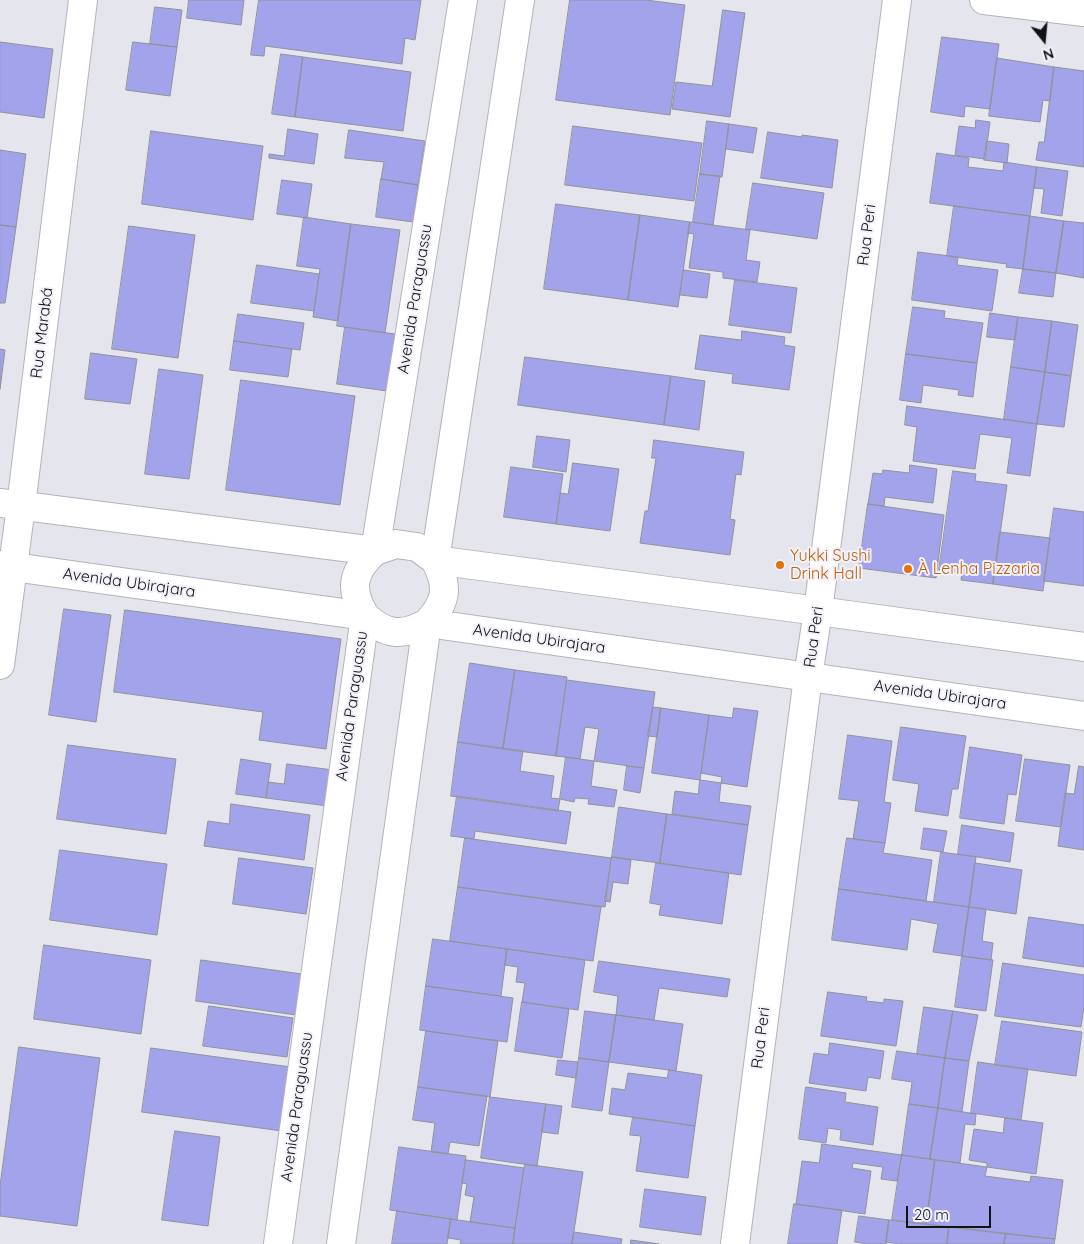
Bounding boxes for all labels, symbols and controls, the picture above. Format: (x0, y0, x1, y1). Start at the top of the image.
north arrow (1019, 15, 1069, 65)
text: N (1041, 44, 1056, 64)
street label: Rua Peri (854, 203, 880, 267)
street label: Avenida Paraguassu (394, 223, 436, 375)
street label: Rua Marabá (27, 286, 57, 380)
place label: Yukki Sushi Drink Hall (790, 546, 871, 584)
marker: Yukki Sushi Drink Hall (774, 559, 786, 571)
place label: À Lenha Pizzaria (918, 559, 1040, 579)
marker: À Lenha Pizzaria (902, 563, 914, 575)
street label: Avenida Ubirajara (61, 564, 197, 602)
street label: Rua Peri (800, 605, 828, 669)
street label: Avenida Ubirajara (471, 620, 607, 658)
street label: Avenida Paraguassu (332, 630, 372, 782)
street label: Avenida Ubirajara (872, 676, 1008, 714)
street label: Rua Peri (748, 1006, 774, 1070)
street label: Avenida Paraguassu (277, 1031, 317, 1183)
scale bar (909, 1196, 994, 1228)
text: 20 m (914, 1205, 949, 1224)

